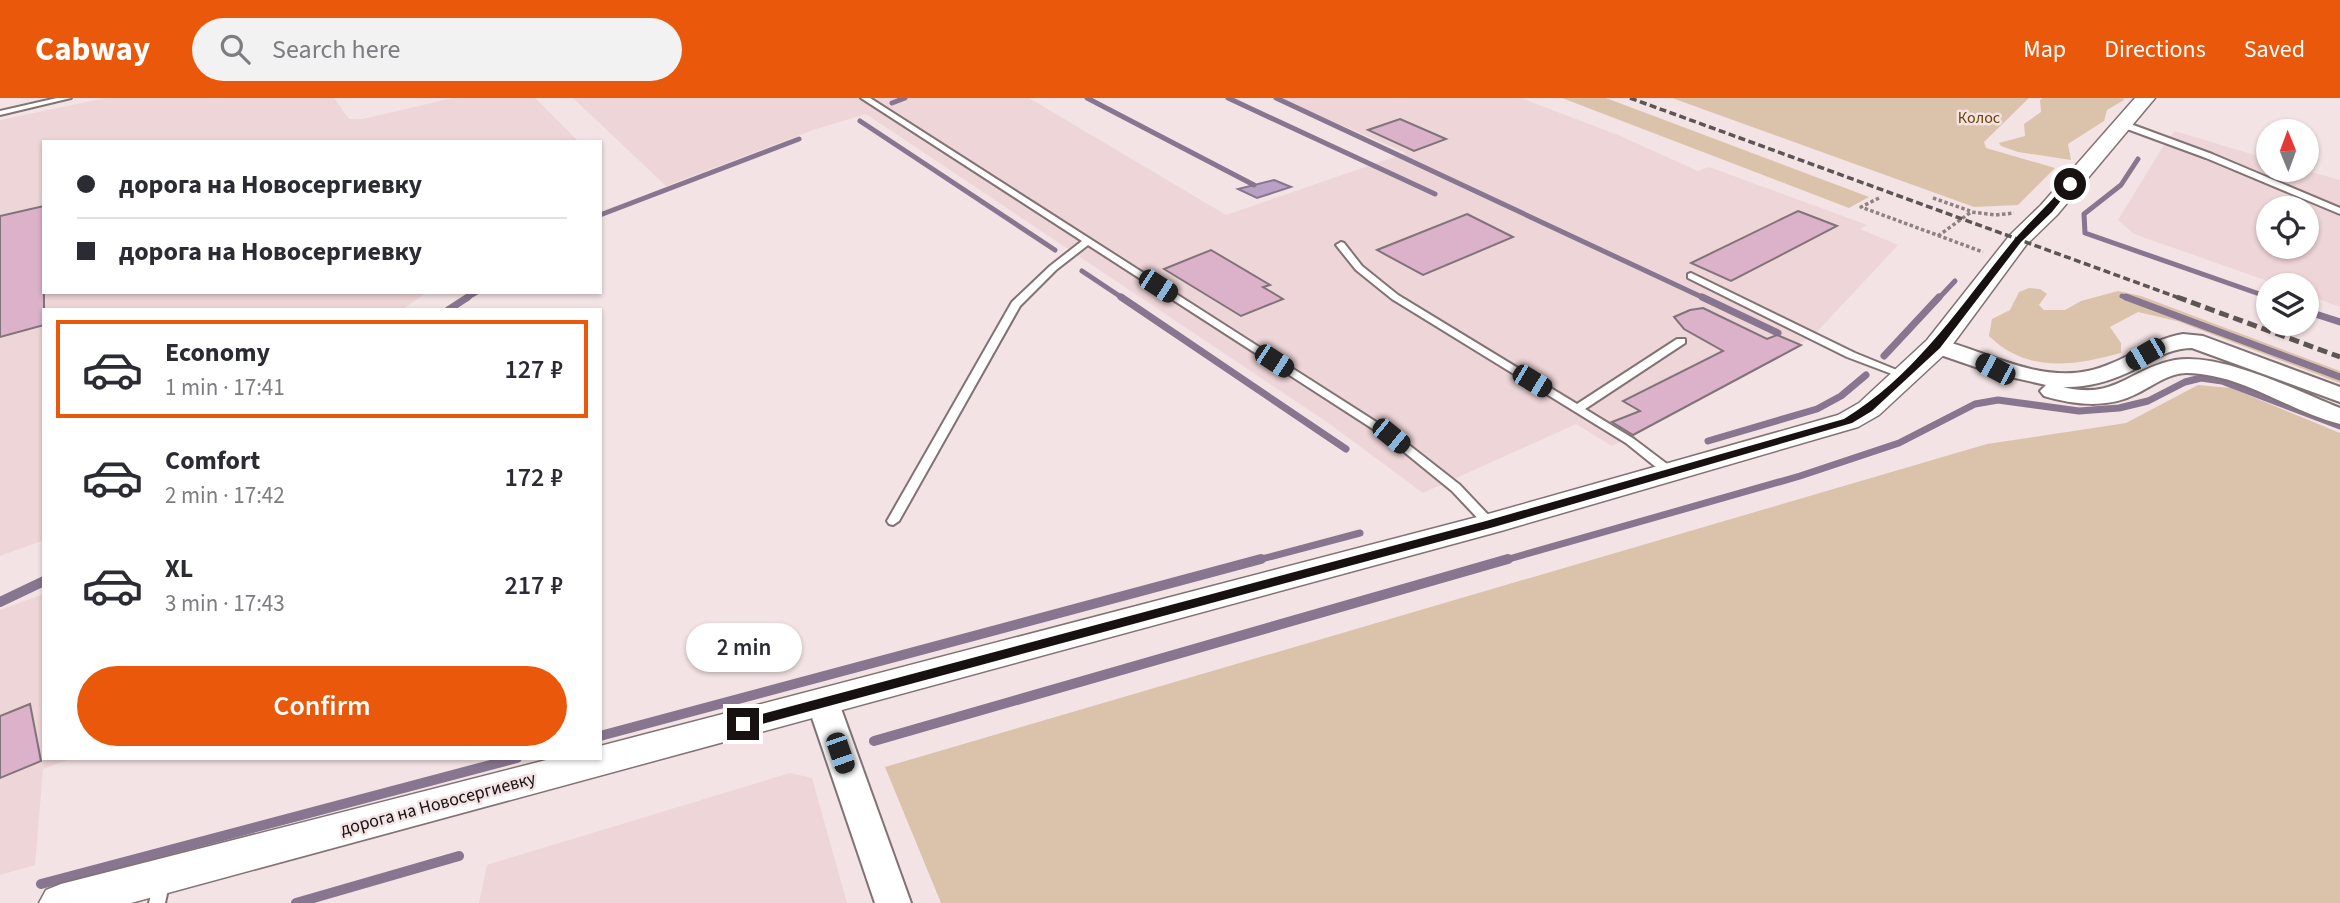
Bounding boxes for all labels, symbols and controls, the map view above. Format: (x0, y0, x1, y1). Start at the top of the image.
search box (192, 18, 682, 81)
text: Cabway (35, 26, 150, 73)
icon: search (216, 30, 254, 68)
text: Search here (272, 31, 400, 68)
text: Map (2023, 32, 2066, 67)
text: Directions (2104, 32, 2206, 67)
text: Saved (2244, 32, 2305, 67)
park label: Колос (1958, 107, 2000, 129)
north arrow (2256, 119, 2319, 182)
map controls (2256, 119, 2319, 336)
text: дорога на Новосергиевку (119, 166, 422, 203)
route start (2054, 168, 2086, 200)
button: locate (2256, 196, 2319, 259)
text: дорога на Новосергиевку (119, 233, 422, 270)
car (1135, 266, 1182, 306)
button: layers (2256, 273, 2319, 336)
text: Economy (165, 334, 270, 371)
car (2122, 334, 2169, 374)
icon: car (81, 338, 144, 401)
car (1251, 341, 1298, 381)
car (1972, 350, 2019, 388)
text: 127 ₽ (504, 351, 563, 388)
car (1509, 361, 1556, 401)
text: 1 min · 17:41 (165, 371, 285, 404)
car (1369, 415, 1414, 457)
text: Comfort (165, 442, 260, 479)
icon: car (81, 446, 144, 509)
text: 172 ₽ (504, 459, 563, 496)
text: 2 min · 17:42 (165, 479, 285, 512)
text: XL (165, 550, 193, 587)
icon: car (81, 554, 144, 617)
text: 217 ₽ (504, 567, 563, 604)
text: 3 min · 17:43 (165, 587, 285, 620)
callout: 2 min (685, 622, 801, 672)
text: 2 min (717, 631, 771, 664)
button: Confirm (77, 666, 567, 746)
route end (727, 708, 759, 740)
car (824, 730, 857, 776)
street label: дорога на Новосергиевку (338, 766, 539, 842)

